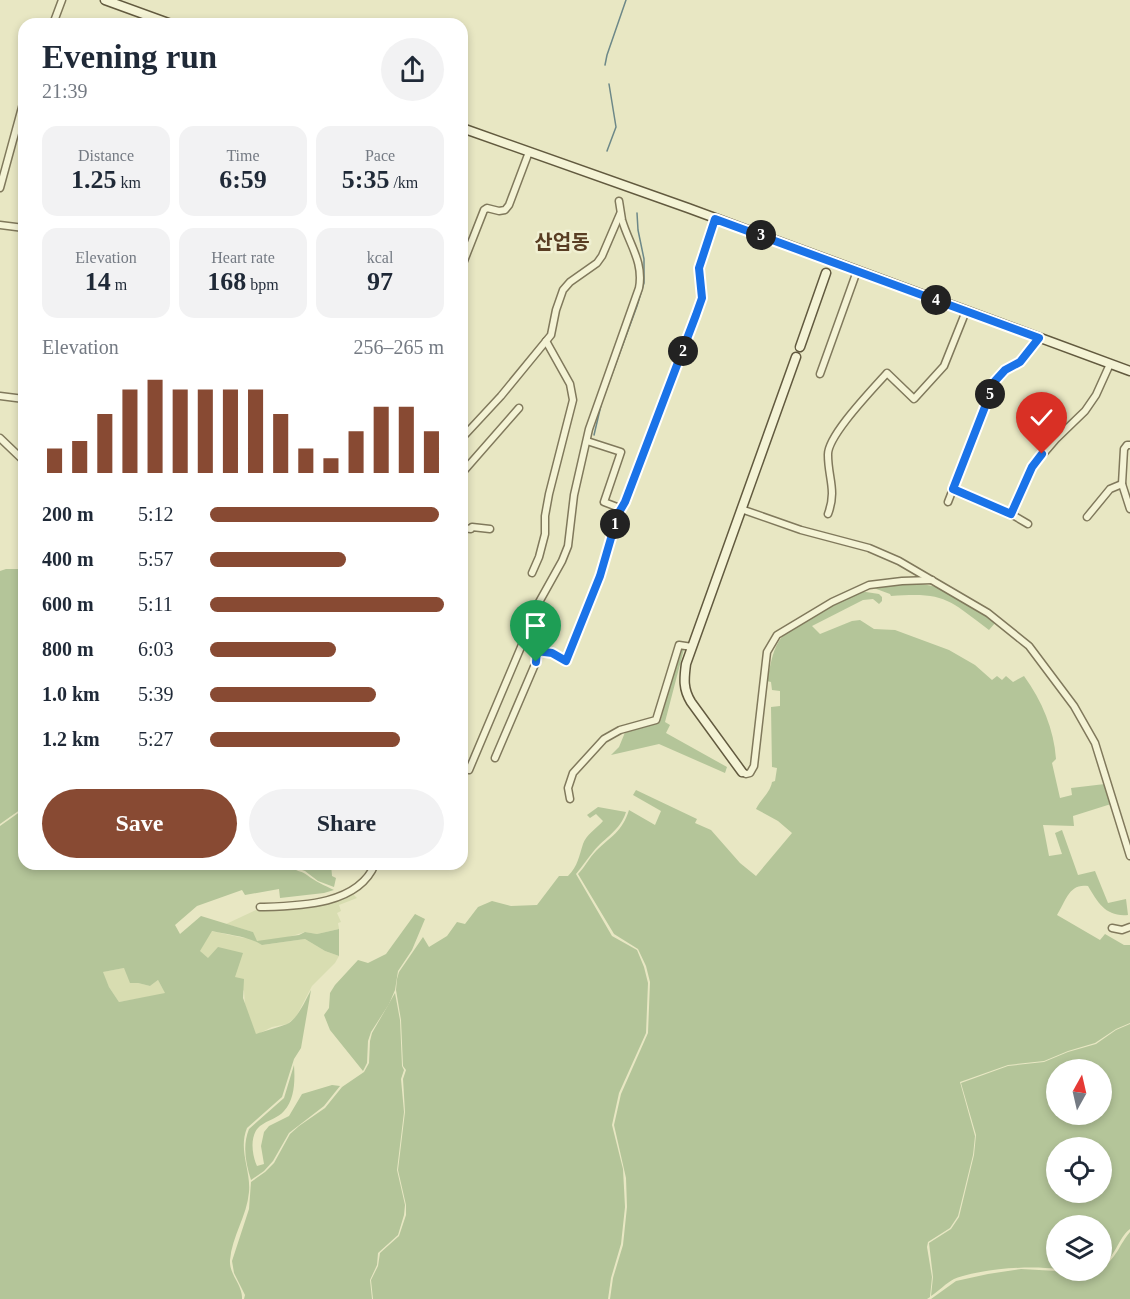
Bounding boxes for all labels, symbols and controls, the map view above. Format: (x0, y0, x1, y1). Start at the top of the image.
button: share (381, 38, 444, 101)
text: Evening run (42, 39, 217, 75)
text: 21:39 (42, 80, 88, 102)
text: Distance (78, 147, 134, 164)
text: Time (226, 147, 260, 164)
text: Pace (365, 147, 395, 164)
text: 1.25 (71, 165, 117, 194)
text: 6:59 (219, 165, 267, 194)
text: 5:35 (342, 165, 389, 194)
text: km (117, 174, 141, 191)
text: /km (389, 174, 418, 191)
pin: 3 (746, 220, 776, 250)
text: 3 (757, 226, 765, 243)
district label: 산업동 (534, 231, 590, 253)
text: Elevation (75, 249, 137, 266)
text: Heart rate (211, 249, 275, 266)
text: kcal (367, 249, 393, 266)
text: 14 (85, 267, 111, 296)
text: 168 (207, 267, 246, 296)
text: 97 (367, 267, 393, 296)
text: m (111, 276, 127, 293)
text: bpm (246, 276, 279, 293)
pin: 4 (921, 285, 951, 315)
text: 4 (932, 291, 940, 308)
text: Elevation (42, 336, 119, 358)
text: 256–265 m (353, 336, 444, 358)
pin: 2 (668, 336, 698, 366)
text: 2 (679, 342, 687, 359)
pin: 5 (975, 379, 1005, 409)
text: 5 (986, 385, 994, 402)
pin (1016, 392, 1067, 454)
icon: check (1025, 401, 1058, 434)
text: 200 m (42, 503, 94, 525)
text: 5:12 (138, 503, 174, 525)
pin: 1 (600, 509, 630, 539)
text: 1 (611, 515, 619, 532)
text: 400 m (42, 548, 94, 570)
text: 5:57 (138, 548, 174, 570)
text: 600 m (42, 593, 94, 615)
text: 5:11 (138, 593, 173, 615)
pin (510, 600, 561, 662)
icon: arrive (519, 609, 552, 642)
text: 800 m (42, 638, 94, 660)
text: 6:03 (138, 638, 174, 660)
text: 1.0 km (42, 683, 100, 705)
text: 5:39 (138, 683, 174, 705)
text: 1.2 km (42, 728, 100, 750)
text: 5:27 (138, 728, 174, 750)
button: Save (42, 789, 237, 858)
button: Share (249, 789, 444, 858)
north arrow (1046, 1059, 1112, 1125)
map controls (1046, 1059, 1112, 1281)
button: locate (1046, 1137, 1112, 1203)
button: layers (1046, 1215, 1112, 1281)

